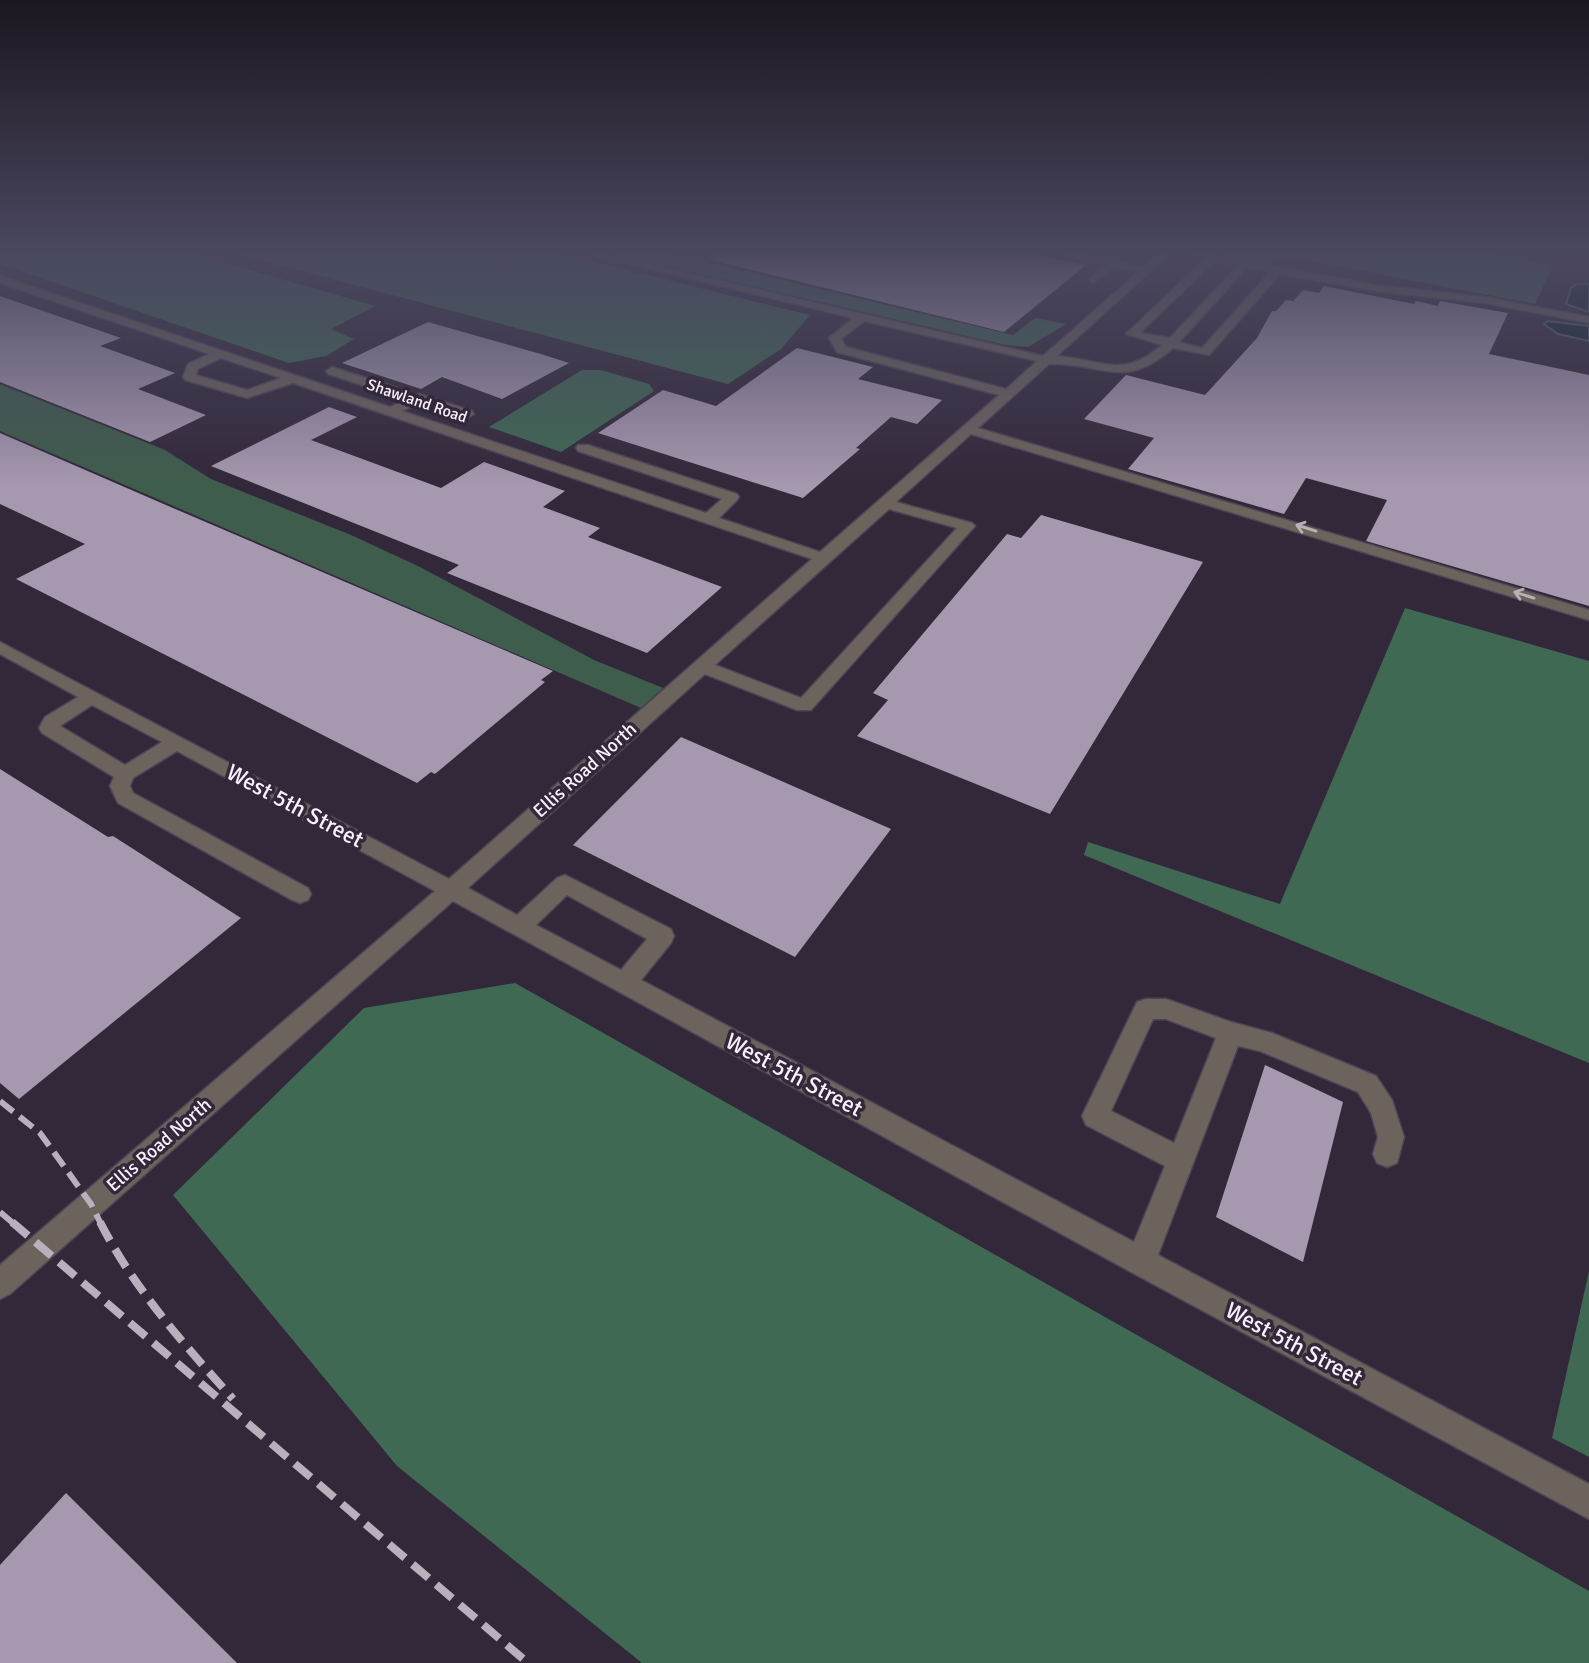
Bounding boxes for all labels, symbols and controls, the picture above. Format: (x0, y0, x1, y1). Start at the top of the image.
street label: Shawland Road (364, 374, 470, 428)
one-way arrow (1295, 521, 1317, 534)
one-way arrow (1513, 588, 1535, 600)
street label: Ellis Road North (528, 717, 642, 823)
street label: West 5th Street (221, 758, 369, 854)
street label: West 5th Street (720, 1027, 868, 1123)
street label: Ellis Road North (102, 1093, 216, 1197)
street label: West 5th Street (1220, 1296, 1368, 1392)

